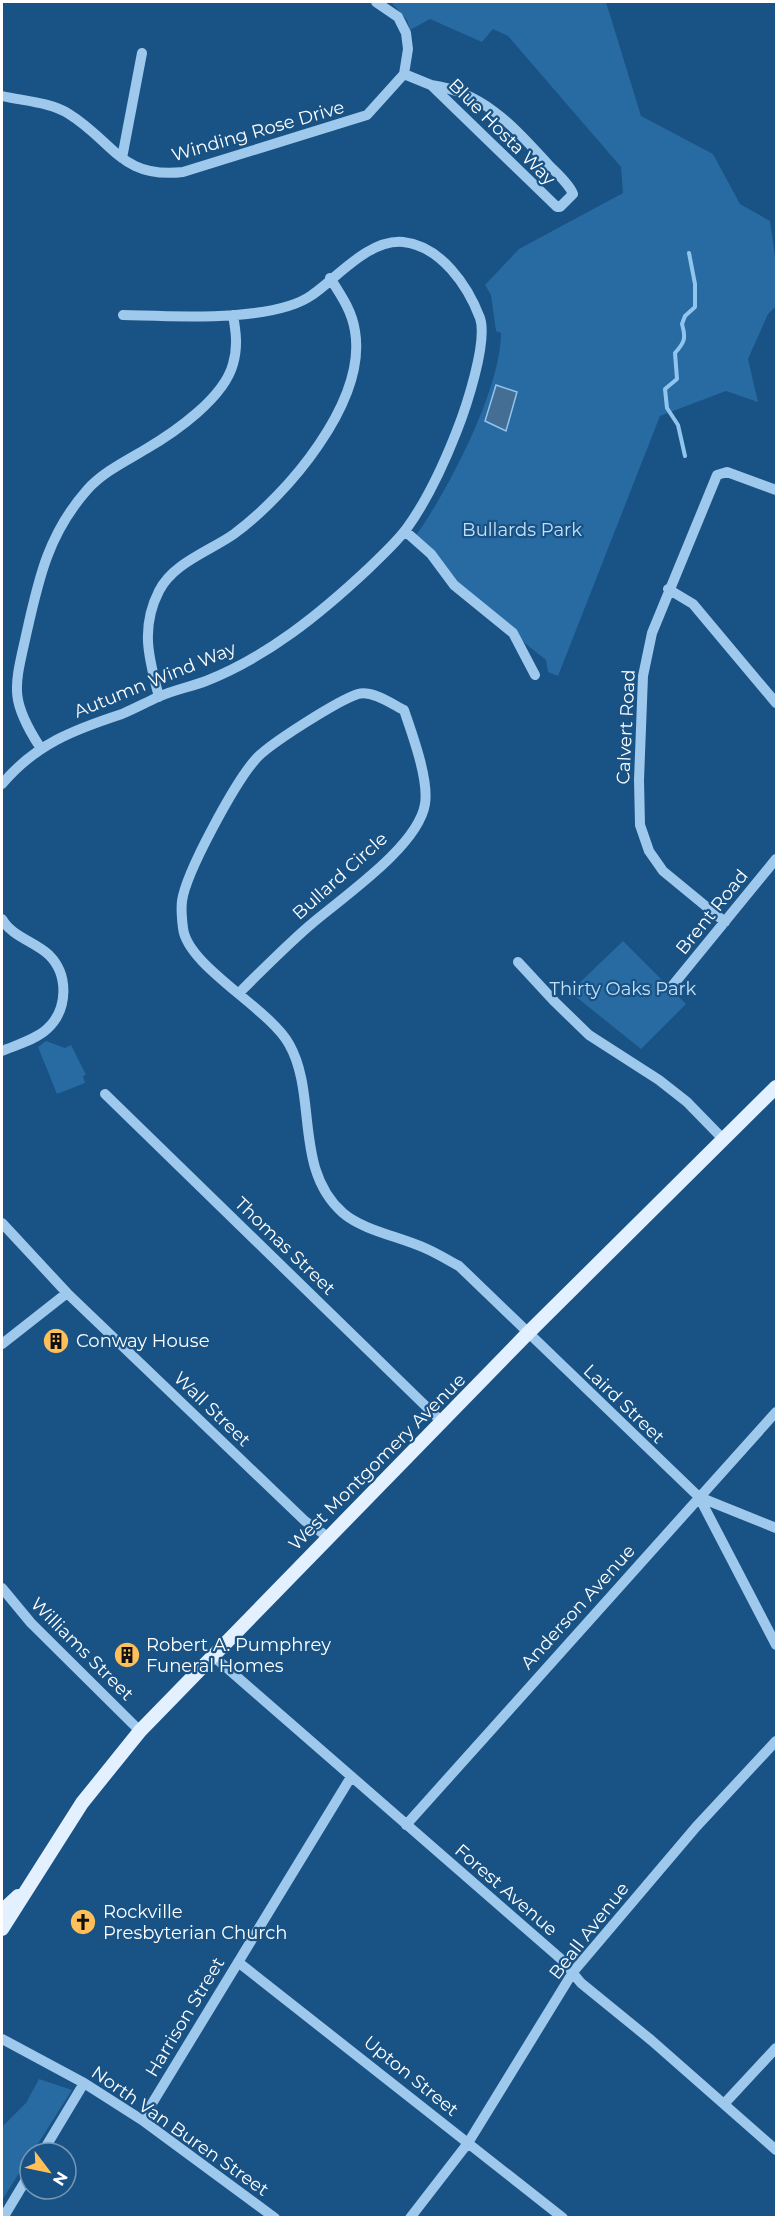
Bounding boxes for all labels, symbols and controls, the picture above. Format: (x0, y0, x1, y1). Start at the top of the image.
street label: Blue Hosta Way (444, 74, 560, 190)
street label: Winding Rose Drive (169, 96, 347, 166)
park label: Bullards Park (462, 519, 582, 541)
street label: Autumn Wind Way (71, 637, 239, 723)
street label: Calvert Road (612, 669, 640, 785)
street label: Bullard Circle (288, 828, 392, 924)
street label: Brent Road (671, 865, 753, 959)
park label: Thirty Oaks Park (550, 978, 697, 1000)
street label: Thomas Street (230, 1192, 340, 1300)
building icon: Conway House (41, 1326, 71, 1356)
place label: Conway House (76, 1330, 210, 1352)
street label: Laird Street (579, 1360, 669, 1448)
street label: Wall Street (169, 1367, 255, 1451)
street label: West Montgomery Avenue (284, 1369, 470, 1555)
street label: Anderson Avenue (516, 1540, 640, 1674)
street label: Williams Street (26, 1593, 138, 1705)
place label: Robert A. Pumphrey Funeral Homes (146, 1634, 331, 1677)
building icon: Robert A. Pumphrey Funeral Homes (112, 1640, 142, 1670)
street label: Forest Avenue (450, 1839, 562, 1941)
street label: Beall Avenue (544, 1878, 634, 1984)
place label: Rockville Presbyterian Church (103, 1901, 287, 1944)
church icon: Rockville Presbyterian Church (68, 1907, 98, 1937)
street label: Harrison Street (141, 1953, 229, 2081)
street label: Upton Street (359, 2031, 463, 2121)
street label: North Van Buren Street (87, 2061, 273, 2201)
north arrow (18, 2141, 78, 2201)
text: N (49, 2168, 72, 2189)

